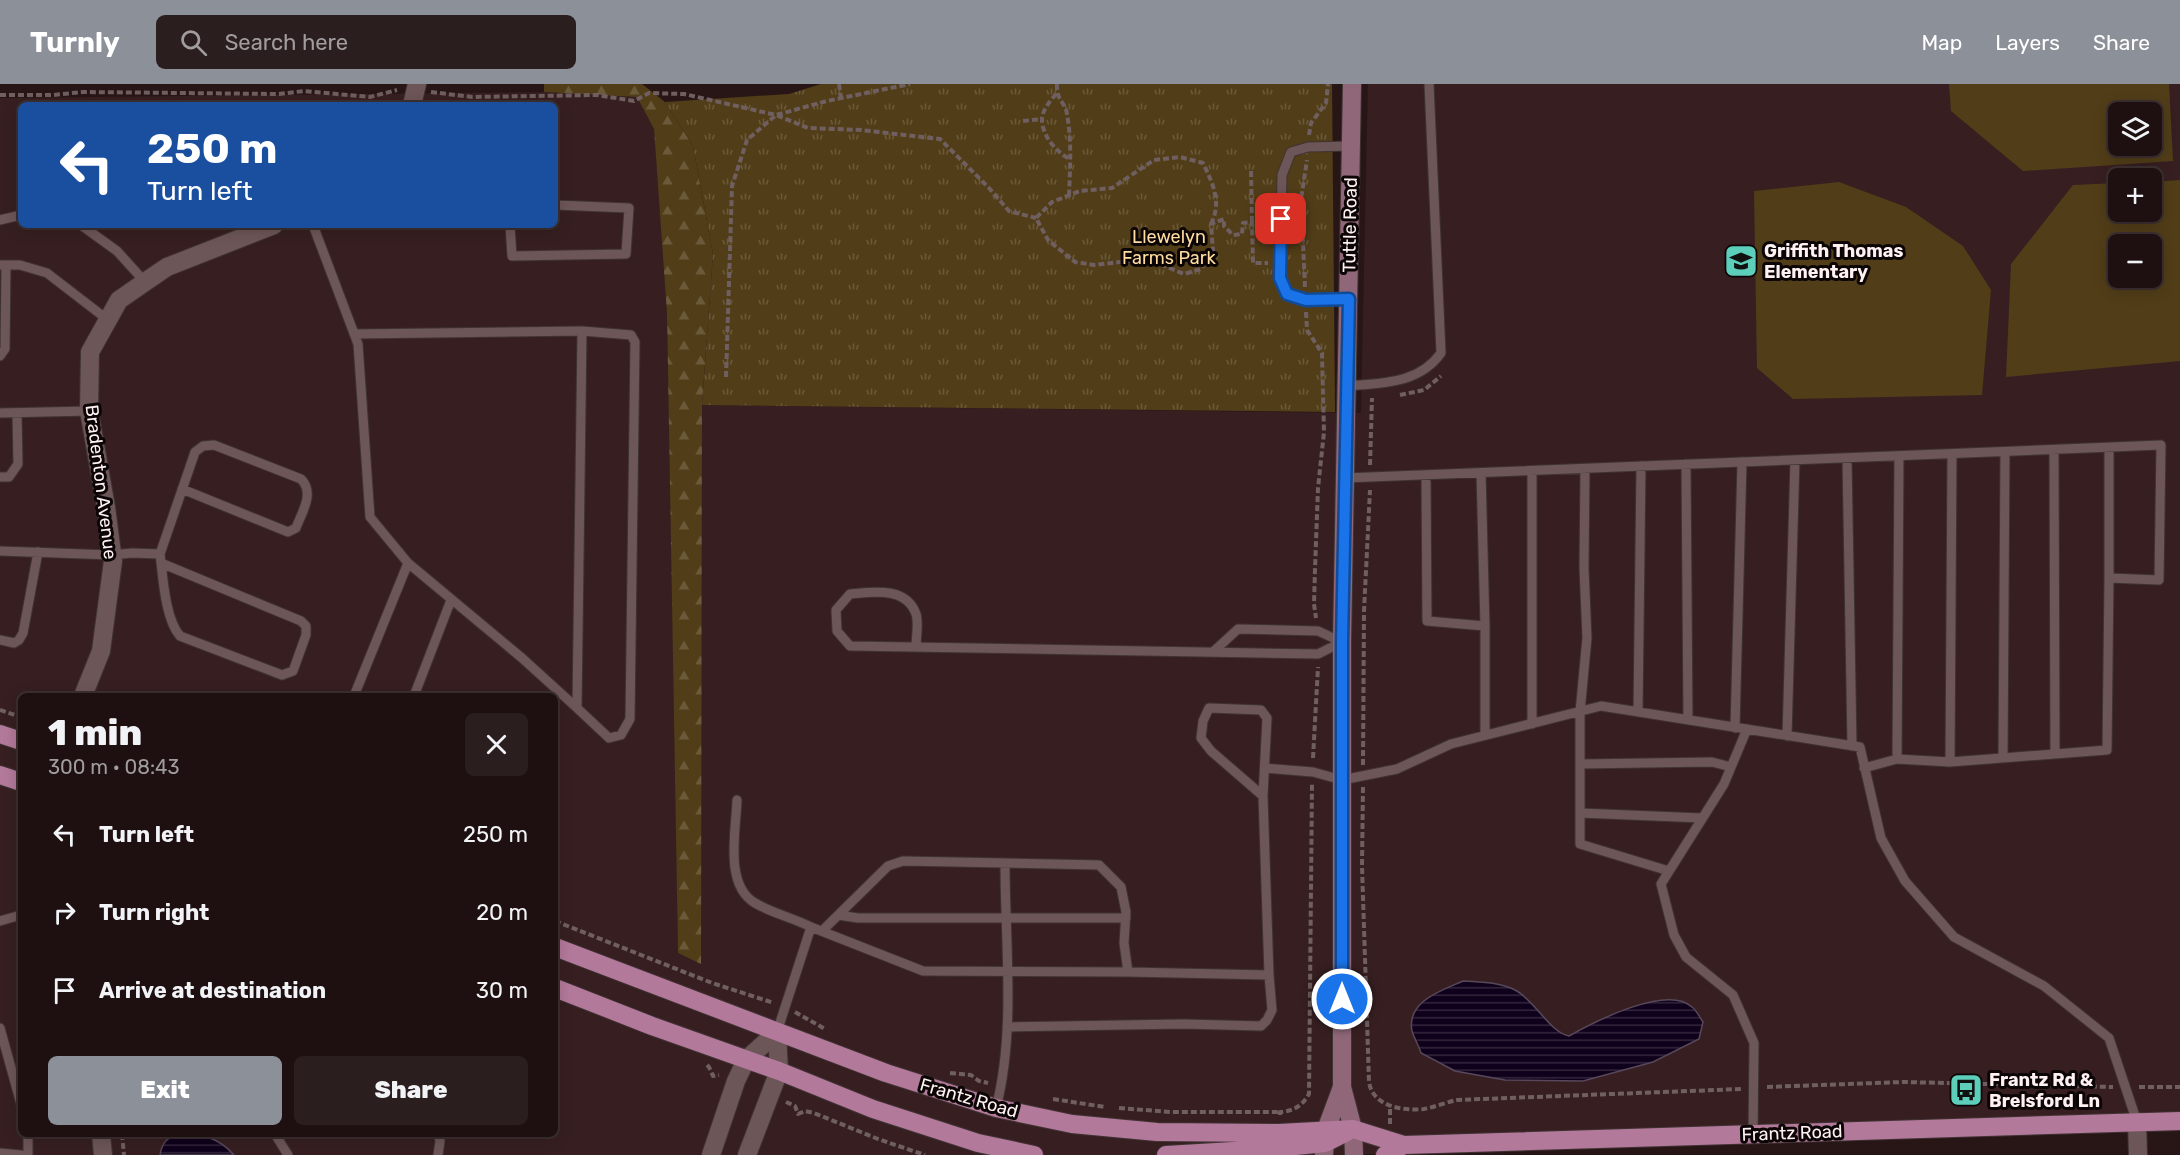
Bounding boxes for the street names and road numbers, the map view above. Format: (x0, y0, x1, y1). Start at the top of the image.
street label: Tuttle Road (1338, 177, 1362, 273)
street label: Bradenton Avenue (81, 403, 121, 561)
street label: Frantz Road (917, 1074, 1021, 1122)
street label: Frantz Road (1741, 1120, 1843, 1146)

